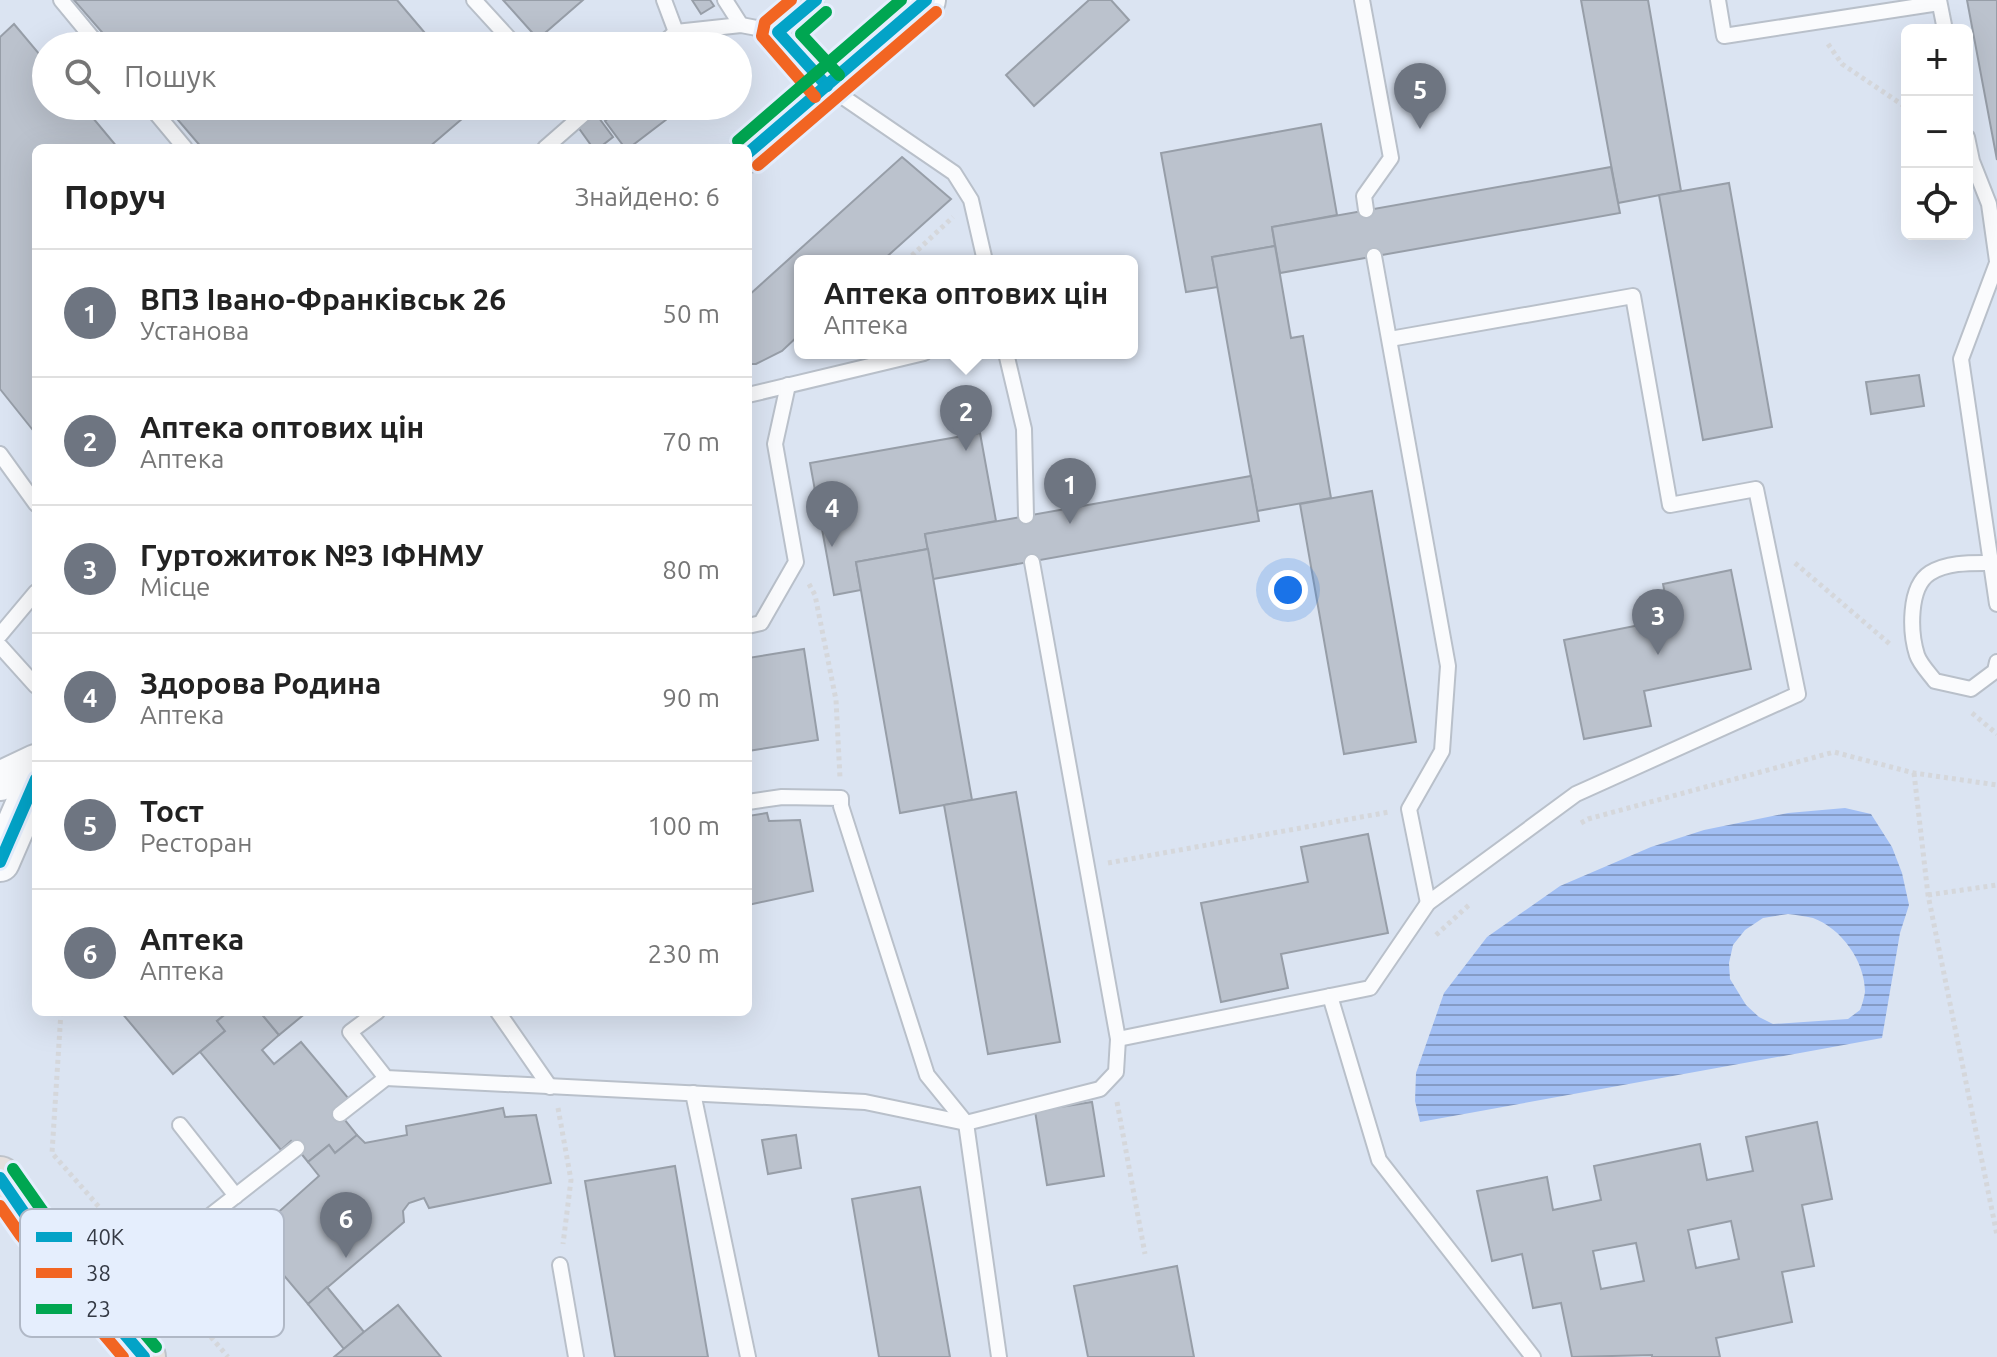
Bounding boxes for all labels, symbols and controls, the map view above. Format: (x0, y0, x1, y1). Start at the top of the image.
map controls (1901, 24, 1973, 240)
button: + (1901, 24, 1973, 96)
search box (32, 32, 752, 120)
icon: search (60, 54, 104, 98)
text: Пошук (124, 59, 217, 93)
pin: 5 (1394, 63, 1446, 129)
button: − (1901, 96, 1973, 168)
button: locate (1901, 168, 1973, 240)
text: Поруч (64, 177, 166, 215)
text: Знайдено: 6 (575, 182, 720, 211)
popup (794, 255, 1138, 359)
text: Аптека оптових цін (824, 276, 1108, 310)
text: ВПЗ Івано-Франківськ 26 (140, 282, 506, 316)
text: 1 (83, 299, 97, 328)
text: 50 m (662, 299, 720, 328)
text: Аптека (824, 310, 908, 339)
text: Установа (140, 316, 249, 345)
pin: 2 (940, 385, 992, 451)
text: Аптека оптових цін (140, 410, 424, 444)
text: 2 (83, 427, 97, 456)
text: 70 m (662, 427, 720, 456)
text: Аптека (140, 444, 224, 473)
pin: 1 (1044, 458, 1096, 524)
pin: 4 (806, 481, 858, 547)
text: Гуртожиток №3 ІФНМУ (140, 538, 484, 572)
text: 3 (83, 555, 97, 584)
text: 80 m (662, 555, 720, 584)
your location (1268, 570, 1308, 610)
text: Місце (140, 572, 210, 601)
pin: 3 (1632, 589, 1684, 655)
text: Здорова Родина (140, 666, 381, 700)
text: 4 (83, 683, 97, 712)
text: 90 m (662, 683, 720, 712)
text: Аптека (140, 700, 224, 729)
text: Тост (140, 794, 204, 828)
text: 5 (83, 811, 97, 840)
text: 100 m (648, 811, 720, 840)
text: Ресторан (140, 828, 252, 857)
text: Аптека (140, 922, 244, 956)
text: 6 (83, 939, 97, 968)
text: 230 m (648, 939, 720, 968)
text: Аптека (140, 956, 224, 985)
pin: 6 (320, 1192, 372, 1258)
legend (20, 1209, 284, 1337)
text: 40К (86, 1224, 125, 1249)
text: 38 (86, 1260, 111, 1285)
text: 23 (86, 1296, 111, 1321)

